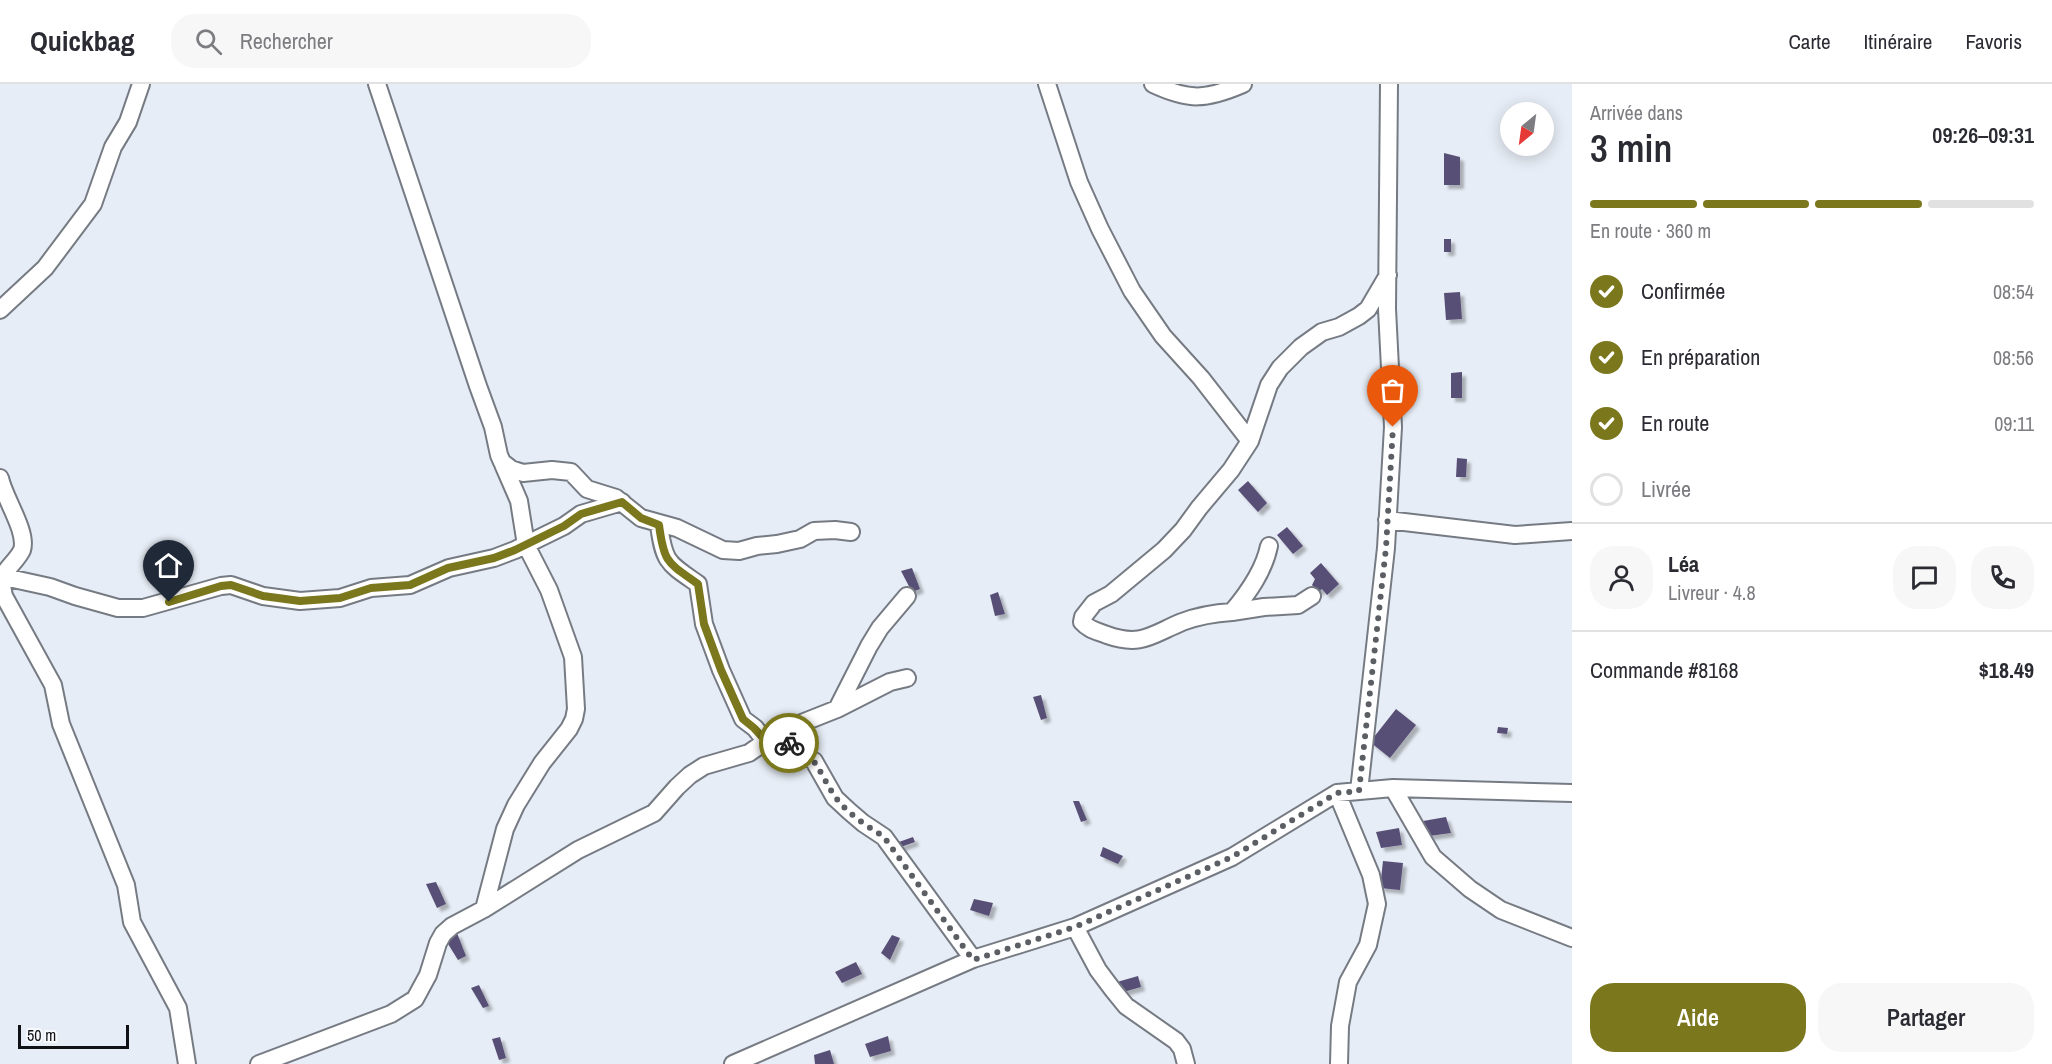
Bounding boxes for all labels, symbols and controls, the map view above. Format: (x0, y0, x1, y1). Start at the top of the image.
search box (171, 14, 591, 68)
text: Quickbag (30, 22, 135, 60)
icon: search (192, 25, 225, 58)
text: Rechercher (240, 26, 333, 56)
text: Carte (1788, 27, 1831, 56)
text: Itinéraire (1864, 27, 1932, 56)
text: Favoris (1965, 27, 2022, 56)
text: Arrivée dans (1590, 99, 1683, 126)
north arrow (1500, 102, 1554, 156)
map controls (1500, 102, 1554, 156)
text: 09:26–09:31 (1932, 120, 2034, 150)
text: 3 min (1590, 122, 1672, 174)
text: En route · 360 m (1590, 217, 1711, 244)
icon: check (1590, 275, 1623, 308)
text: Confirmée (1641, 276, 1725, 306)
text: 08:54 (1993, 278, 2034, 305)
icon: check (1590, 341, 1623, 374)
text: En préparation (1641, 342, 1760, 372)
text: 08:56 (1993, 344, 2034, 371)
pin (1367, 365, 1418, 427)
icon: bag (1376, 374, 1409, 407)
icon: check (1590, 407, 1623, 440)
text: En route (1641, 408, 1709, 438)
text: 09:11 (1994, 410, 2034, 437)
text: Livrée (1641, 474, 1691, 504)
pin (143, 540, 194, 602)
button: person (1590, 546, 1653, 609)
button: chat (1893, 546, 1956, 609)
button: phone (1971, 546, 2034, 609)
icon: home (152, 549, 185, 582)
text: Léa (1668, 549, 1699, 579)
text: Livreur · 4.8 (1668, 579, 1756, 606)
text: Commande #8168 (1590, 655, 1738, 685)
text: $18.49 (1979, 655, 2034, 685)
courier (759, 713, 819, 773)
icon: bike (773, 727, 806, 760)
button: Aide (1590, 983, 1806, 1052)
button: Partager (1818, 983, 2034, 1052)
scale bar (18, 1022, 129, 1050)
text: 50 m (27, 1024, 56, 1046)

